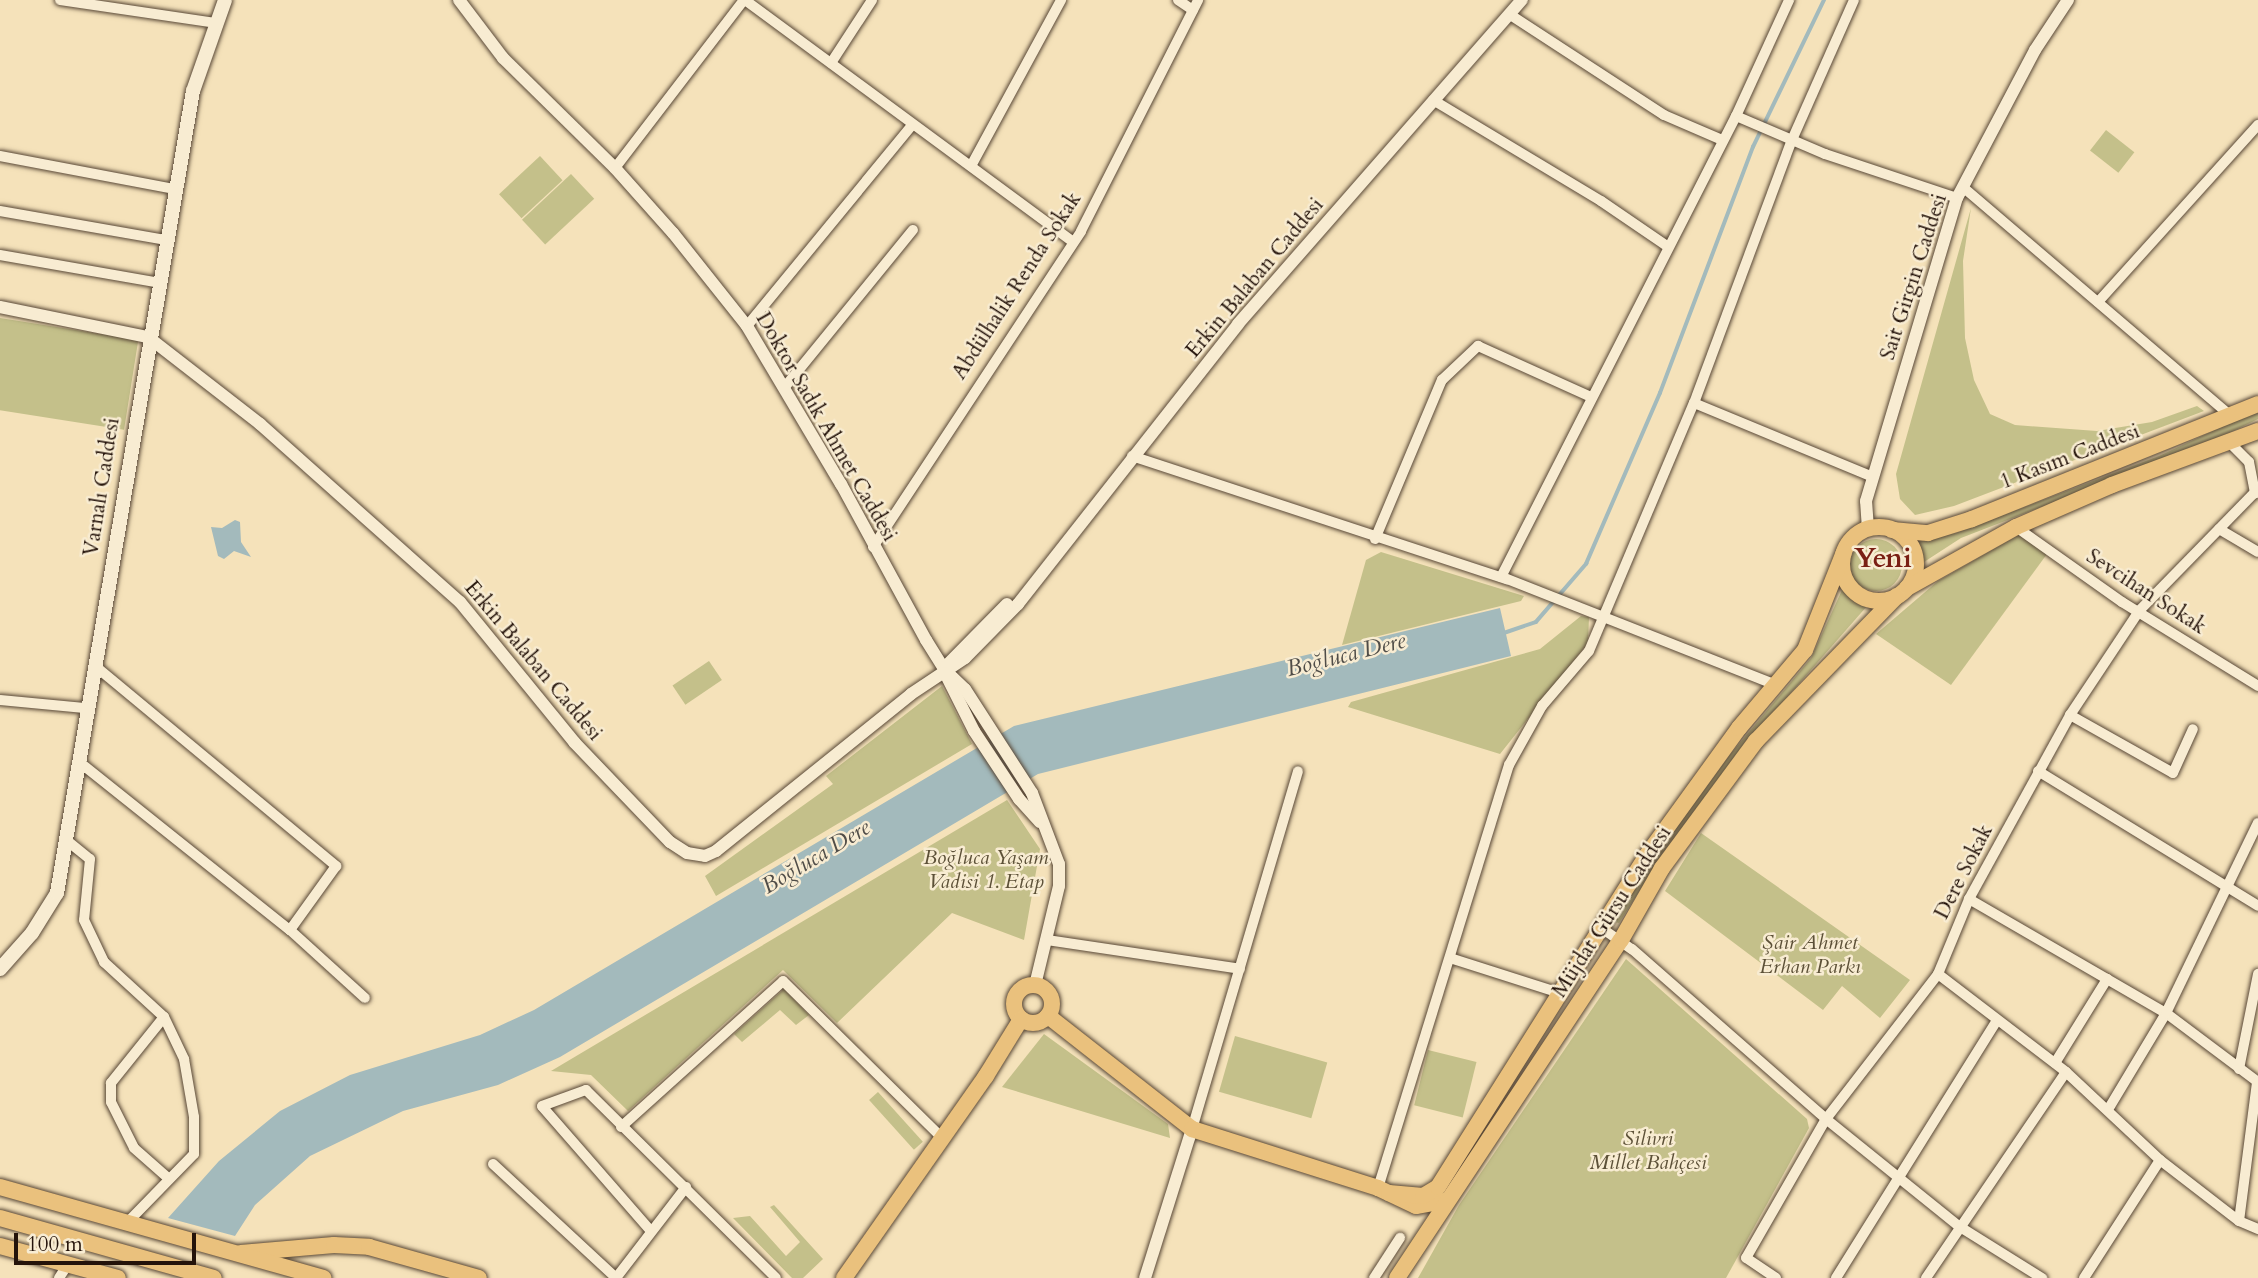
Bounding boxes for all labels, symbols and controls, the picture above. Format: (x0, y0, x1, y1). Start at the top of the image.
street label: Abdülhalik Renda Sokak (947, 188, 1087, 384)
street label: Sait Girgin Caddesi (1875, 191, 1953, 363)
street label: Erkin Balaban Caddesi (1181, 193, 1329, 363)
street label: Doktor Sadık Ahmet Caddesi (750, 308, 902, 546)
street label: Varnalı Caddesi (79, 416, 125, 558)
street label: 1 Kasım Caddesi (1997, 419, 2143, 495)
district label: Yeni (1854, 541, 1912, 575)
street label: Sevcihan Sokak (2081, 544, 2211, 640)
street label: Erkin Balaban Caddesi (459, 576, 607, 746)
water label: Boğluca Dere (1284, 627, 1408, 683)
water label: Boğluca Dere (757, 814, 875, 900)
street label: Dere Sokak (1929, 820, 1999, 924)
street label: Müjdat Gürsu Caddesi (1547, 821, 1677, 1003)
park label: Boğluca Yaşam Vadisi 1. Etap (923, 845, 1049, 895)
park label: Şair Ahmet Erhan Parkı (1759, 930, 1861, 980)
park label: Silivri Millet Bahçesi (1589, 1126, 1707, 1176)
scale bar (18, 1218, 200, 1262)
text: 100 m (27, 1230, 83, 1259)

